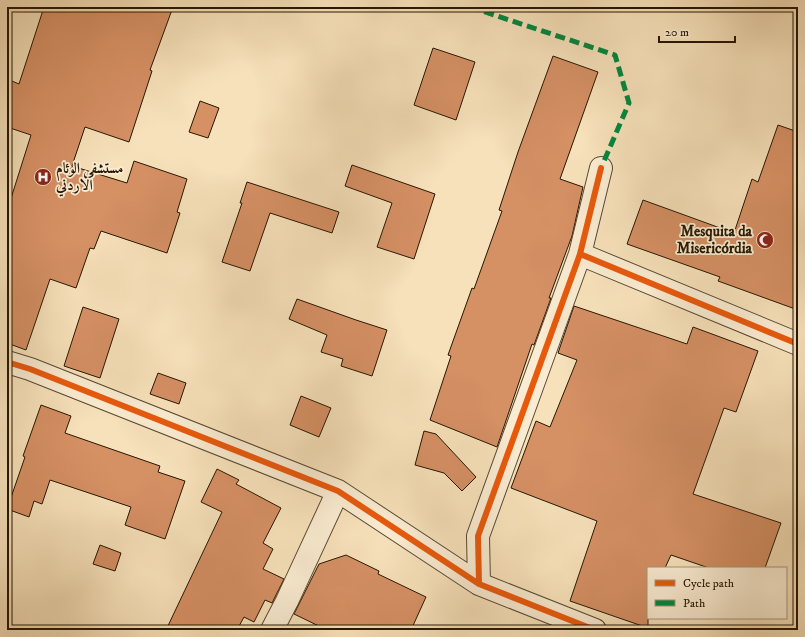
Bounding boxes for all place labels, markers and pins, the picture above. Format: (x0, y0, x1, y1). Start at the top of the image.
place label: مستشفى الوئام الاردني (55, 159, 124, 197)
hospital icon: مستشفى الوئام الاردني (33, 167, 53, 187)
place label: Mesquita da Misericórdia (677, 222, 753, 258)
mosque icon: Mesquita da Misericórdia (755, 230, 775, 250)

